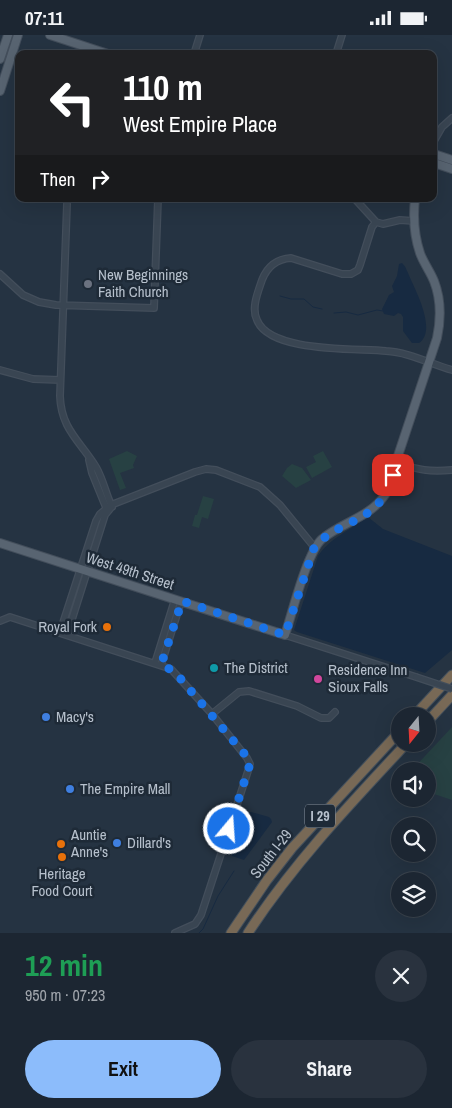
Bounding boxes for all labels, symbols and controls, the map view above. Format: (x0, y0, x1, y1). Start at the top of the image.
text: 07:11 (25, 5, 64, 31)
text: 110 m (123, 64, 203, 111)
icon: left (40, 70, 105, 135)
text: West Empire Place (123, 109, 277, 139)
icon: right (86, 165, 114, 193)
text: Then (40, 166, 76, 192)
place label: New Beginnings Faith Church (98, 264, 188, 302)
marker: New Beginnings Faith Church (82, 278, 94, 290)
pin (372, 454, 414, 496)
icon: arrive (379, 461, 407, 489)
street label: West 49th Street (83, 546, 177, 595)
place label: Royal Fork (38, 616, 98, 637)
marker: Royal Fork (101, 621, 113, 633)
place label: The District (224, 657, 288, 678)
place label: Residence Inn Sioux Falls (328, 659, 407, 697)
marker: The District (208, 662, 220, 674)
marker: Residence Inn Sioux Falls (312, 673, 324, 685)
place label: Macy's (56, 706, 94, 727)
north arrow (391, 707, 436, 753)
map controls (391, 707, 436, 917)
marker: Macy's (40, 711, 52, 723)
button: sound (391, 762, 436, 807)
place label: The Empire Mall (80, 778, 170, 799)
marker: The Empire Mall (64, 783, 76, 795)
position arrow (202, 802, 254, 854)
road number: I 29 (305, 804, 335, 827)
button: search (391, 817, 436, 862)
place label: Auntie Anne's (70, 824, 108, 862)
street label: South I-29 (245, 825, 296, 883)
place label: Dillard's (127, 832, 171, 853)
marker: Dillard's (111, 837, 123, 849)
marker: Auntie Anne's (55, 838, 67, 850)
marker: Heritage Food Court (56, 851, 68, 863)
place label: Heritage Food Court (32, 863, 93, 901)
button: layers (391, 872, 436, 917)
text: 12 min (25, 945, 103, 985)
button: close (375, 950, 427, 1002)
text: 950 m · 07:23 (25, 984, 105, 1006)
button: Exit (25, 1040, 221, 1098)
button: Share (231, 1040, 427, 1098)

